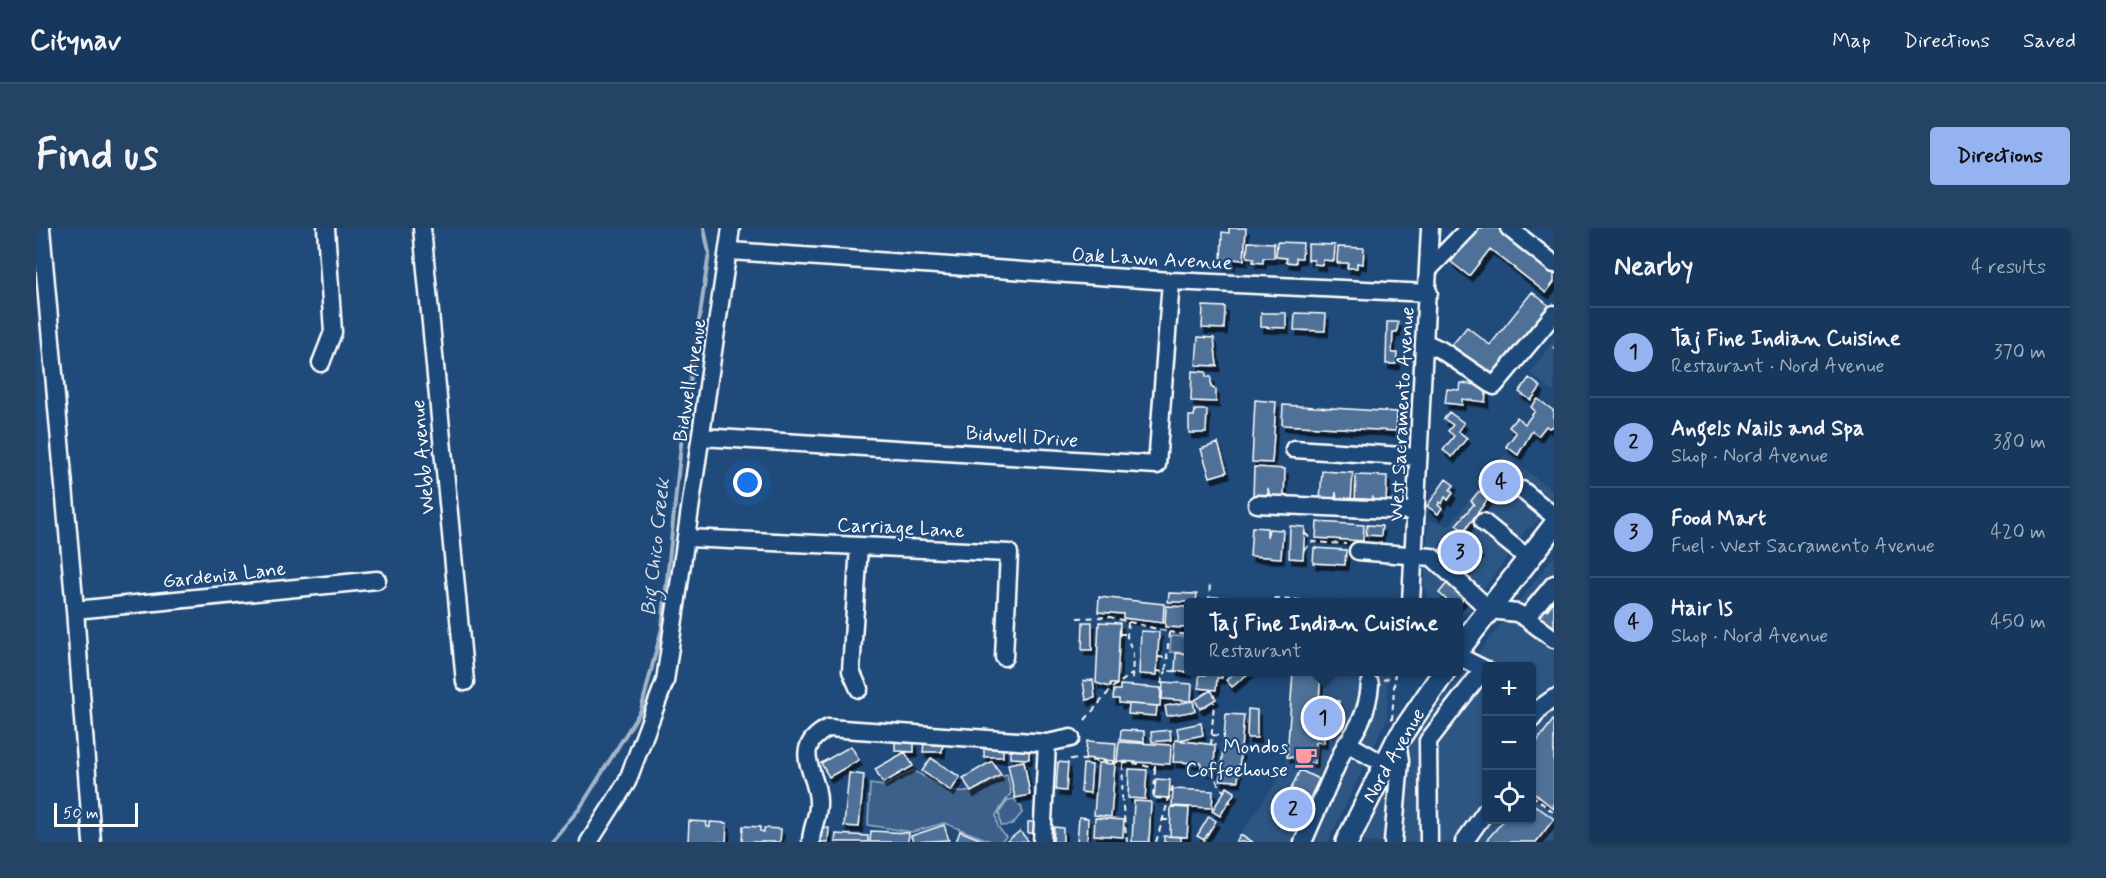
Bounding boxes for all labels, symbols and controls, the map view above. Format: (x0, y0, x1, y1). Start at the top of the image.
text: Citynav (30, 23, 121, 60)
text: Map (1832, 27, 1871, 55)
text: Directions (1904, 27, 1990, 55)
text: Saved (2023, 27, 2076, 55)
button: Directions (1930, 127, 2070, 185)
text: Find us (36, 129, 158, 184)
street label: Oak Lawn Avenue (1071, 242, 1233, 277)
text: Nearby (1614, 250, 1693, 284)
text: 4 results (1971, 254, 2046, 281)
street label: West Sacramento Avenue (1383, 306, 1422, 522)
street label: Bidwell Avenue (667, 316, 714, 444)
text: Taj Fine Indian Cuisine (1671, 325, 1901, 353)
text: 1 (1629, 339, 1638, 366)
text: 370 m (1994, 339, 2046, 366)
text: Restaurant · Nord Avenue (1671, 353, 1885, 380)
street label: Webb Avenue (405, 398, 442, 516)
text: Angels Nails and Spa (1671, 415, 1864, 443)
street label: Bidwell Drive (965, 420, 1079, 455)
text: 2 (1629, 429, 1638, 456)
text: 380 m (1993, 429, 2046, 456)
text: Shop · Nord Avenue (1671, 443, 1828, 470)
pin: 4 (1482, 460, 1520, 504)
your location (733, 468, 762, 497)
water label: Big Chico Creek (635, 476, 679, 618)
text: Food Mart (1671, 505, 1766, 533)
street label: Carriage Lane (836, 512, 965, 545)
text: 3 (1629, 519, 1638, 546)
text: 420 m (1990, 519, 2046, 546)
pin: 3 (1440, 530, 1480, 574)
text: Fuel · West Sacramento Avenue (1671, 533, 1935, 560)
street label: Gardenia Lane (161, 556, 287, 595)
text: Hair Is (1671, 595, 1733, 623)
popup (1184, 598, 1463, 676)
text: 4 (1628, 609, 1639, 636)
text: 450 m (1990, 609, 2046, 636)
text: Taj Fine Indian Cuisine (1209, 610, 1438, 638)
text: Shop · Nord Avenue (1671, 623, 1828, 650)
text: Restaurant (1209, 638, 1302, 665)
map controls (1482, 662, 1536, 824)
button: + (1482, 662, 1536, 716)
pin: 1 (1304, 696, 1342, 740)
street label: Nord Avenue (1356, 703, 1432, 808)
button: − (1482, 716, 1536, 770)
place label: Mondos Coffeehouse (1186, 734, 1288, 784)
cafe icon: Mondos Coffeehouse (1293, 744, 1319, 770)
button: locate (1482, 770, 1536, 824)
pin: 2 (1274, 786, 1312, 832)
scale bar (54, 800, 138, 828)
text: 50 m (63, 803, 99, 824)

